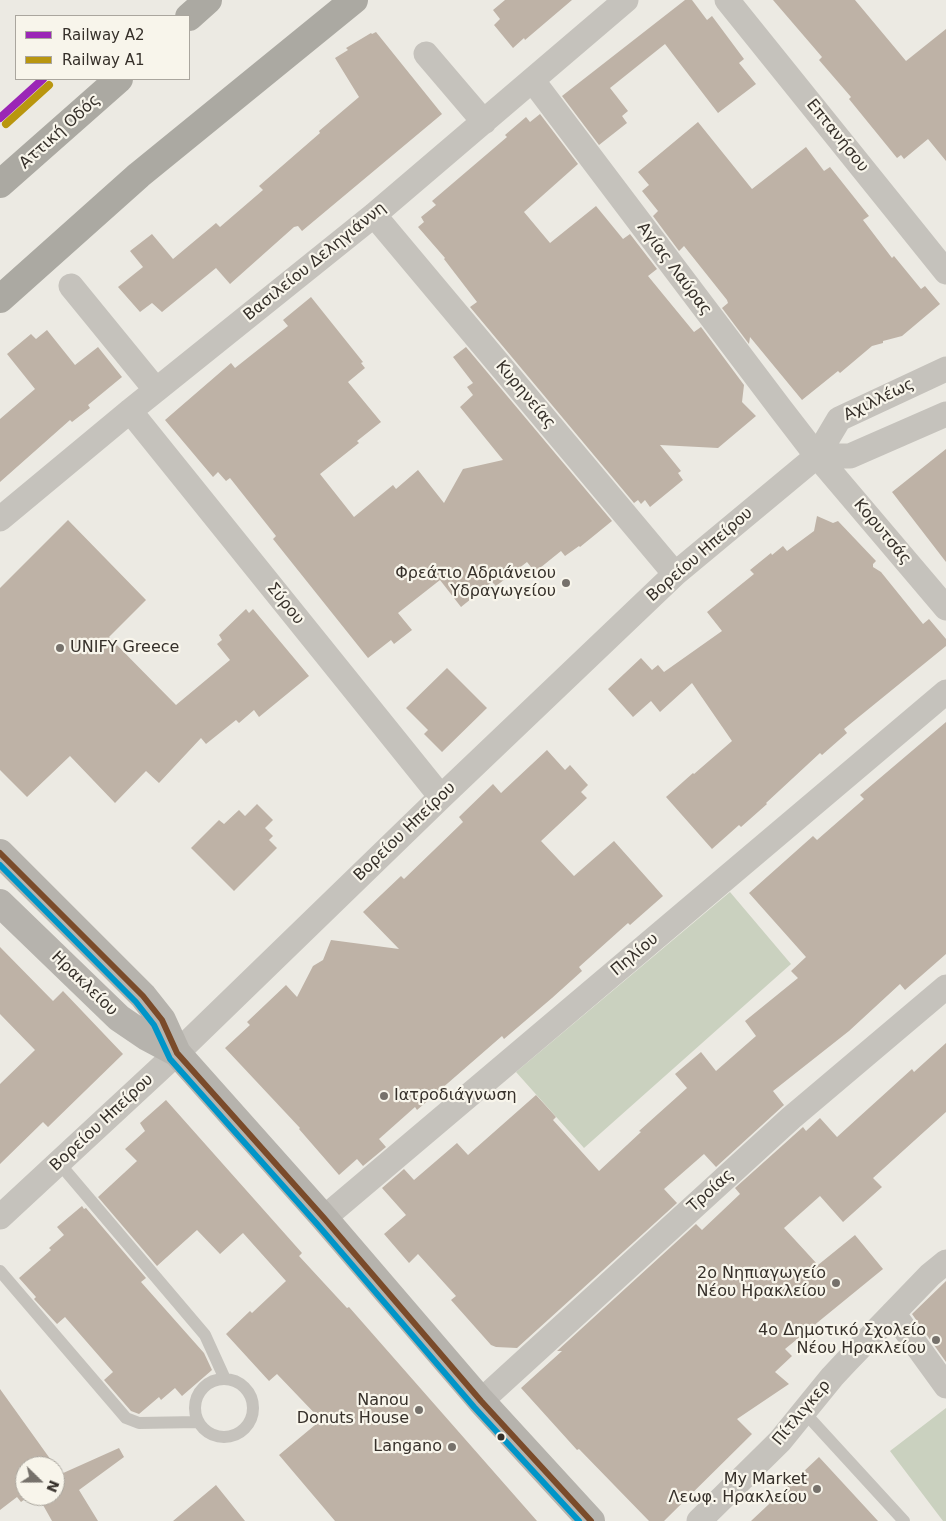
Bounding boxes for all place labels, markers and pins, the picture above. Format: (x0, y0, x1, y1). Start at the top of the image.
place label: Φρεάτιο Αδριάνειου Υδραγωγείου (395, 564, 556, 602)
marker: Φρεάτιο Αδριάνειου Υδραγωγείου (560, 577, 572, 589)
place label: UNIFY Greece (70, 638, 179, 658)
marker: UNIFY Greece (54, 642, 66, 654)
place label: Ιατροδιάγνωση (394, 1086, 517, 1106)
marker: Ιατροδιάγνωση (378, 1090, 390, 1102)
place label: 2ο Νηπιαγωγείο Νέου Ηρακλείου (697, 1264, 826, 1302)
marker: 2ο Νηπιαγωγείο Νέου Ηρακλείου (830, 1277, 842, 1289)
place label: 4ο Δημοτικό Σχολείο Νέου Ηρακλείου (758, 1321, 926, 1359)
marker: 4ο Δημοτικό Σχολείο Νέου Ηρακλείου (930, 1334, 942, 1346)
place label: Nanou Donuts House (297, 1391, 409, 1429)
marker: Nanou Donuts House (413, 1404, 425, 1416)
unlabelled marker (496, 1432, 506, 1442)
place label: Langano (373, 1437, 442, 1457)
marker: Langano (446, 1441, 458, 1453)
place label: My Market Λεωφ. Ηρακλείου (669, 1470, 807, 1508)
marker: My Market Λεωφ. Ηρακλείου (811, 1483, 823, 1495)

